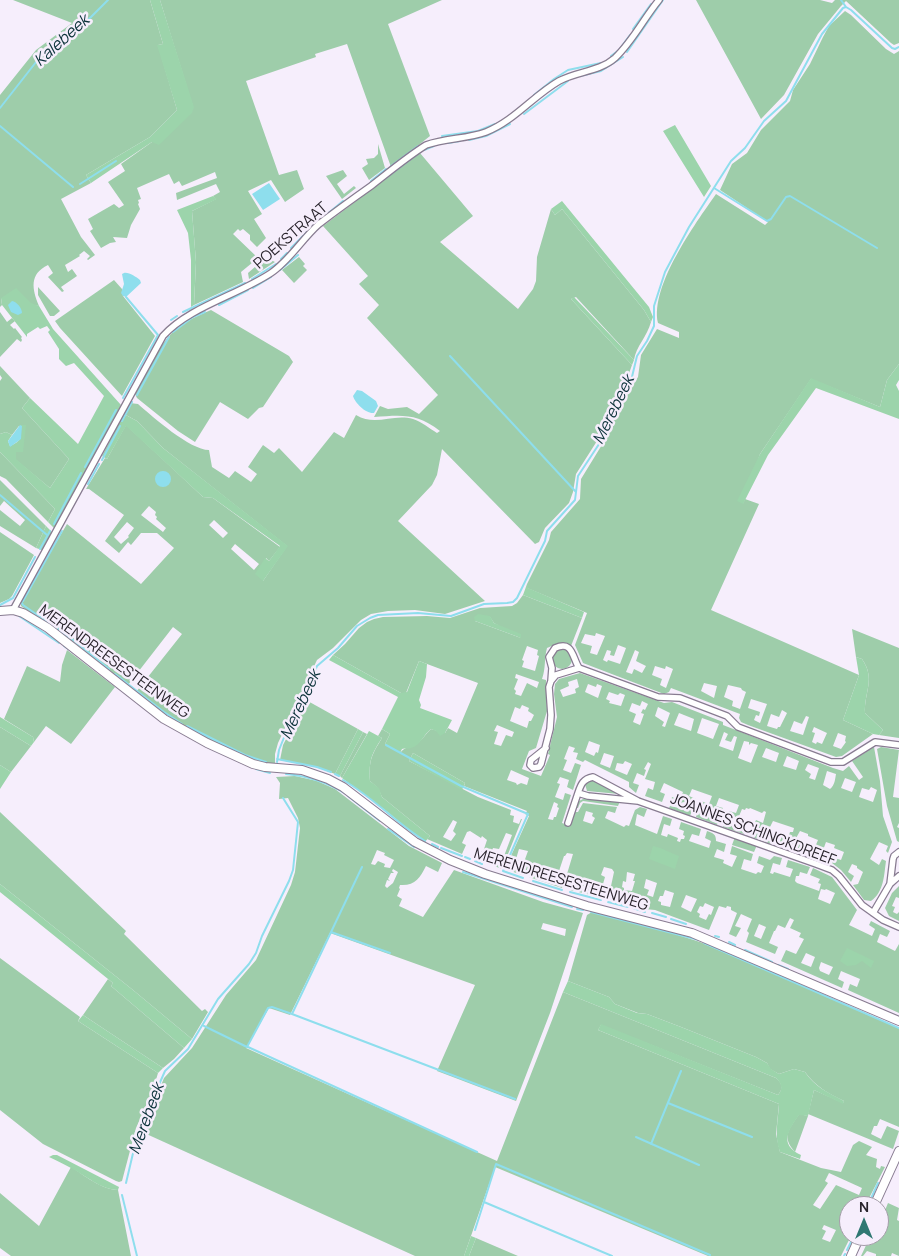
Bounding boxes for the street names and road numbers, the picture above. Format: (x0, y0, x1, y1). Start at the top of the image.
street label: POEKSTRAAT (250, 199, 332, 273)
street label: MERENDREESESTEENWEG (35, 601, 193, 723)
street label: JOANNES SCHINCKDREEF (668, 790, 838, 870)
street label: MERENDREESESTEENWEG (472, 845, 650, 915)

